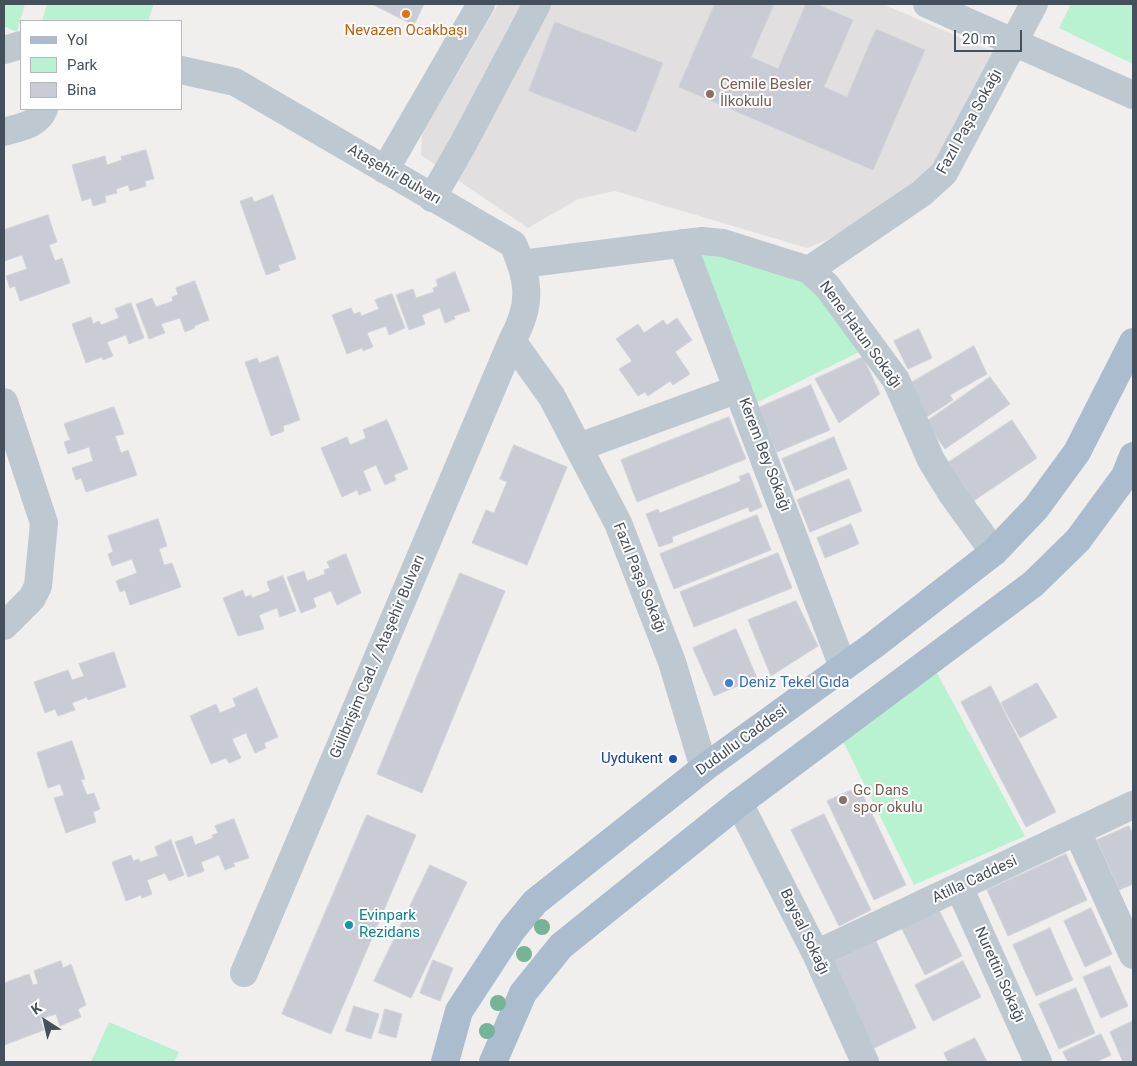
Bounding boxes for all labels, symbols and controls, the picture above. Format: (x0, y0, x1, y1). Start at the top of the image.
marker: Nevazen Ocakbaşı (400, 8, 412, 20)
legend (20, 20, 182, 110)
scale bar (957, 20, 1024, 52)
place label: Nevazen Ocakbaşı (344, 22, 468, 40)
text: 20 m (962, 30, 996, 48)
text: Yol (67, 31, 88, 49)
text: Park (67, 56, 97, 74)
street label: Fazıl Paşa Sokağı (934, 66, 1006, 178)
place label: Cemile Besler İlkokulu (720, 76, 812, 111)
text: Bina (67, 81, 96, 99)
marker: Cemile Besler İlkokulu (704, 88, 716, 100)
street label: Ataşehir Bulvarı (344, 141, 444, 209)
street label: Nene Hatun Sokağı (815, 278, 905, 392)
street label: Kerem Bey Sokağı (734, 396, 794, 514)
street label: Fazıl Paşa Sokağı (609, 520, 669, 636)
street label: Gülibrişim Cad. / Ataşehir Bulvarı (327, 552, 429, 762)
place label: Deniz Tekel Gıda (739, 674, 849, 692)
marker: Deniz Tekel Gıda (723, 677, 735, 689)
street label: Dudullu Caddesi (693, 702, 791, 780)
place label: Uydukent (601, 750, 663, 768)
marker: Uydukent (667, 753, 679, 765)
place label: Gc Dans spor okulu (853, 782, 923, 817)
marker: Gc Dans spor okulu (837, 794, 849, 806)
street label: Atilla Caddesi (930, 852, 1020, 908)
street label: Baysal Sokağı (776, 886, 832, 978)
place label: Evinpark Rezidans (359, 907, 420, 942)
marker: Evinpark Rezidans (343, 919, 355, 931)
street label: Nurettin Sokağı (970, 924, 1028, 1026)
north arrow (20, 996, 70, 1046)
text: K (28, 1000, 45, 1018)

